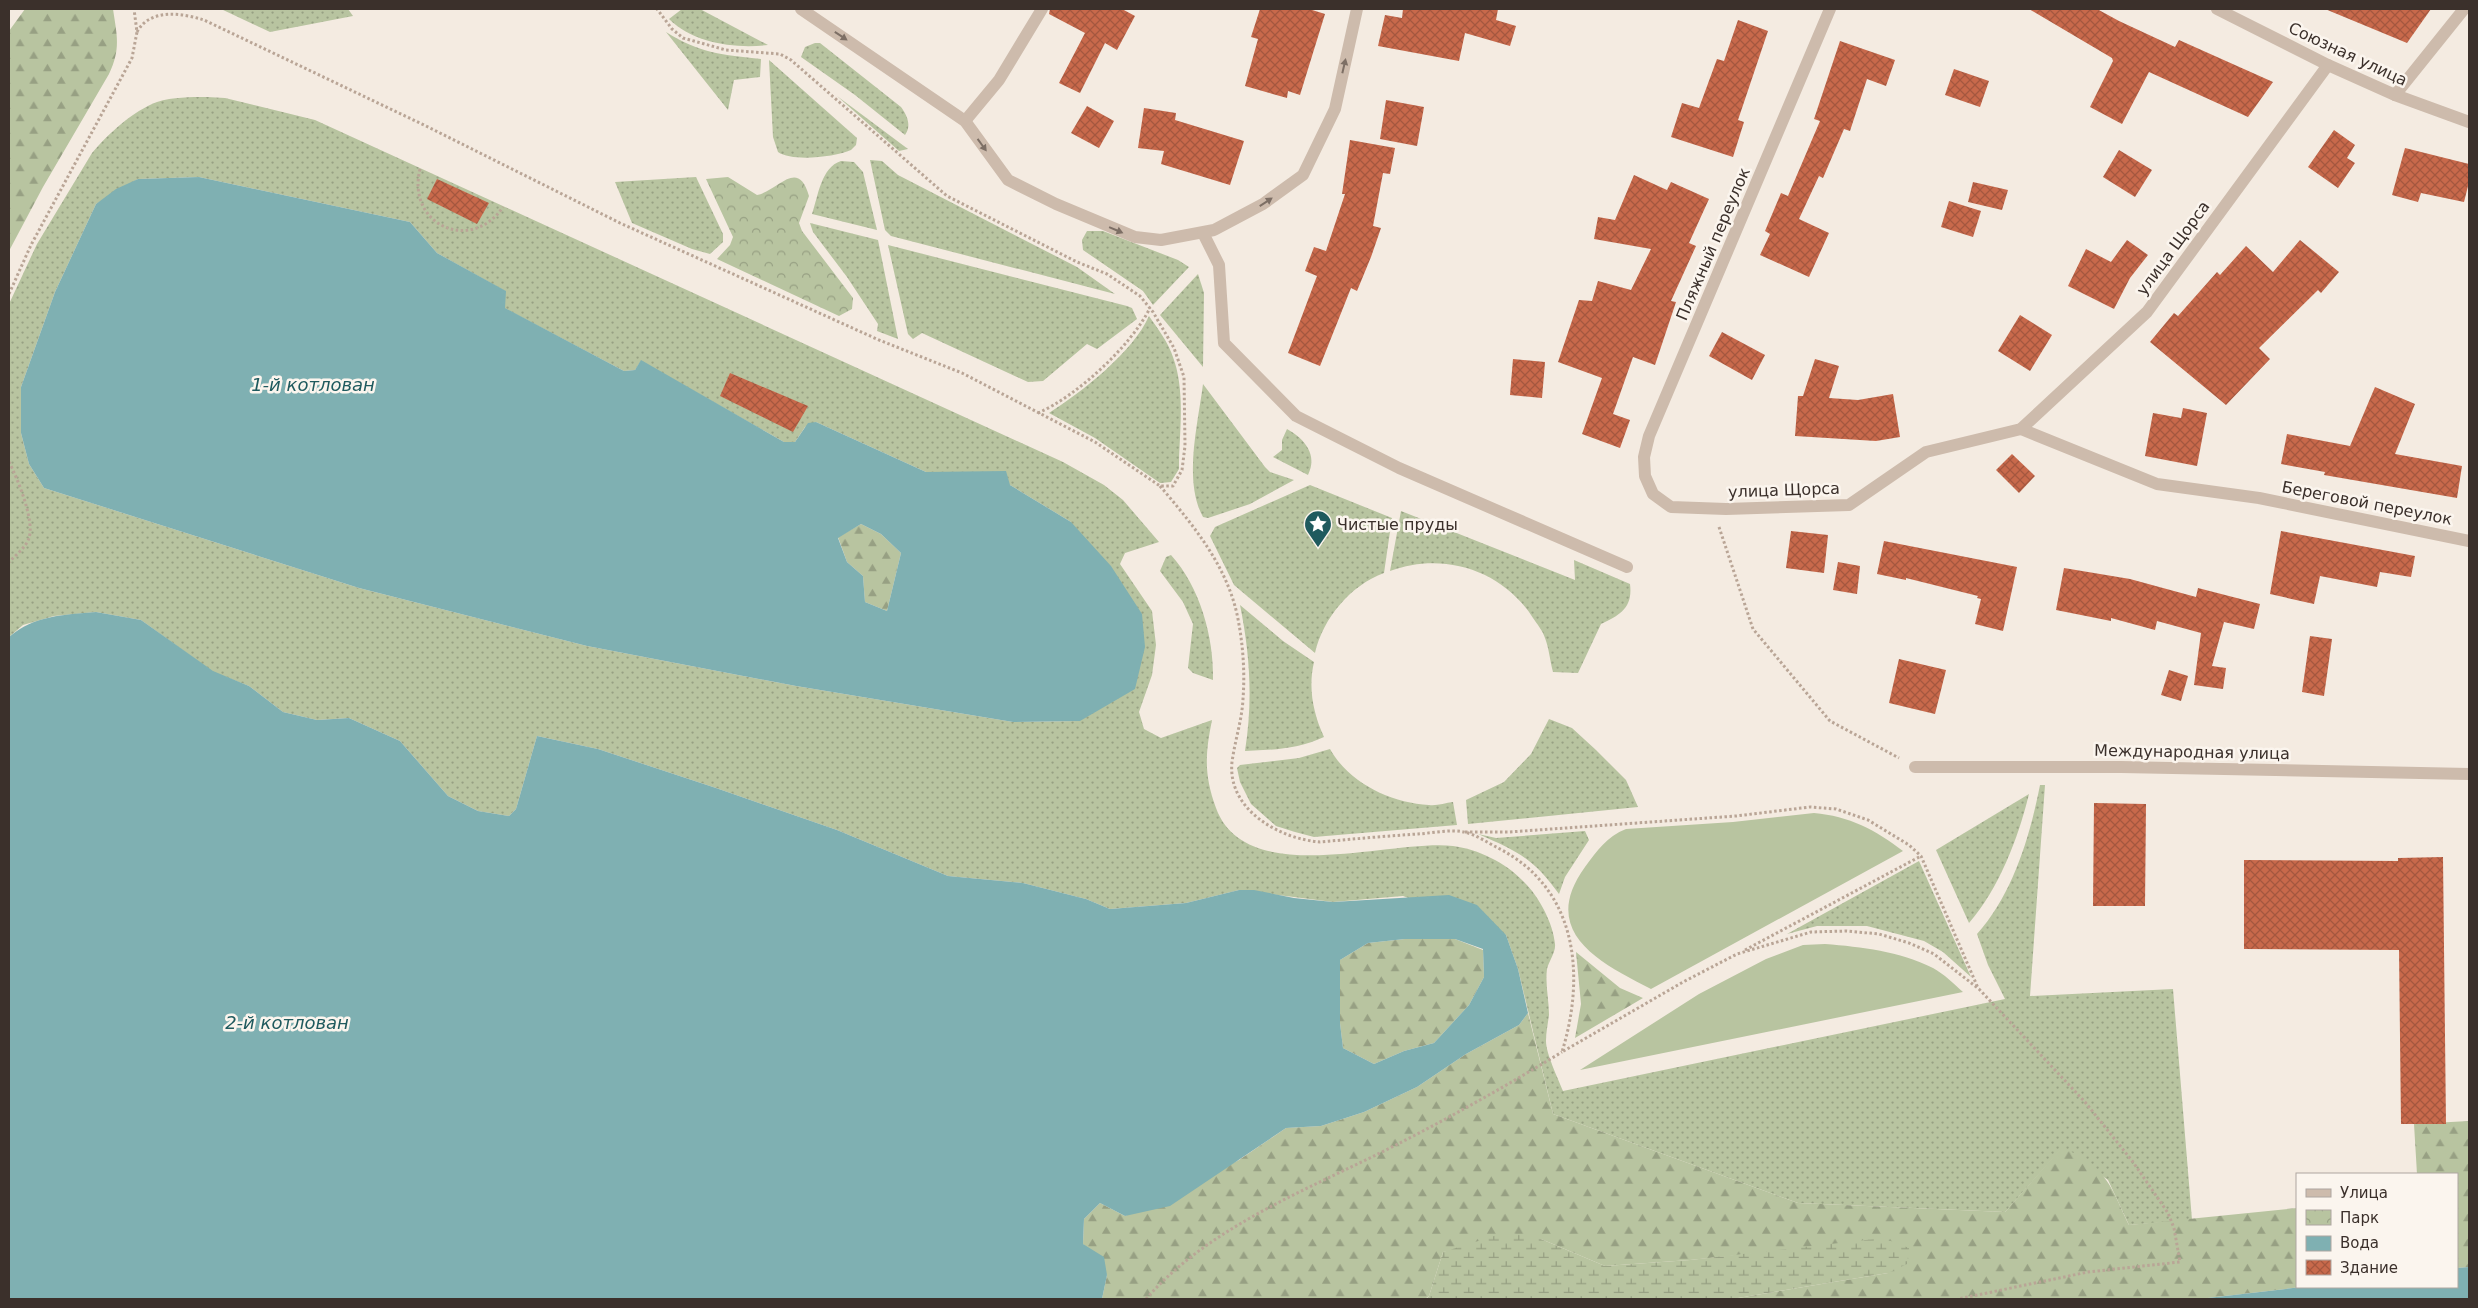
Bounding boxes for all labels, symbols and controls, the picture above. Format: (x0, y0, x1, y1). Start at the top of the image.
street label: Союзная улица (2286, 18, 2410, 90)
one-way arrow (834, 31, 848, 41)
one-way arrow (1341, 58, 1349, 74)
one-way arrow (977, 138, 987, 152)
street label: Пляжный переулок (1672, 164, 1754, 323)
one-way arrow (1259, 197, 1273, 206)
street label: улица Щорса (2132, 197, 2214, 299)
one-way arrow (1109, 226, 1123, 234)
water label: 1-й котлован (251, 374, 375, 395)
street label: Береговой переулок (2280, 477, 2454, 529)
street label: улица Щорса (1728, 479, 1840, 501)
place icon: Чистые пруды (1303, 509, 1333, 548)
place label: Чистые пруды (1337, 515, 1458, 534)
street label: Международная улица (2094, 741, 2290, 763)
water label: 2-й котлован (225, 1012, 349, 1033)
legend (2296, 1173, 2458, 1288)
text: Улица (2340, 1184, 2388, 1202)
text: Парк (2340, 1209, 2379, 1227)
text: Вода (2340, 1234, 2379, 1252)
text: Здание (2340, 1259, 2398, 1277)

